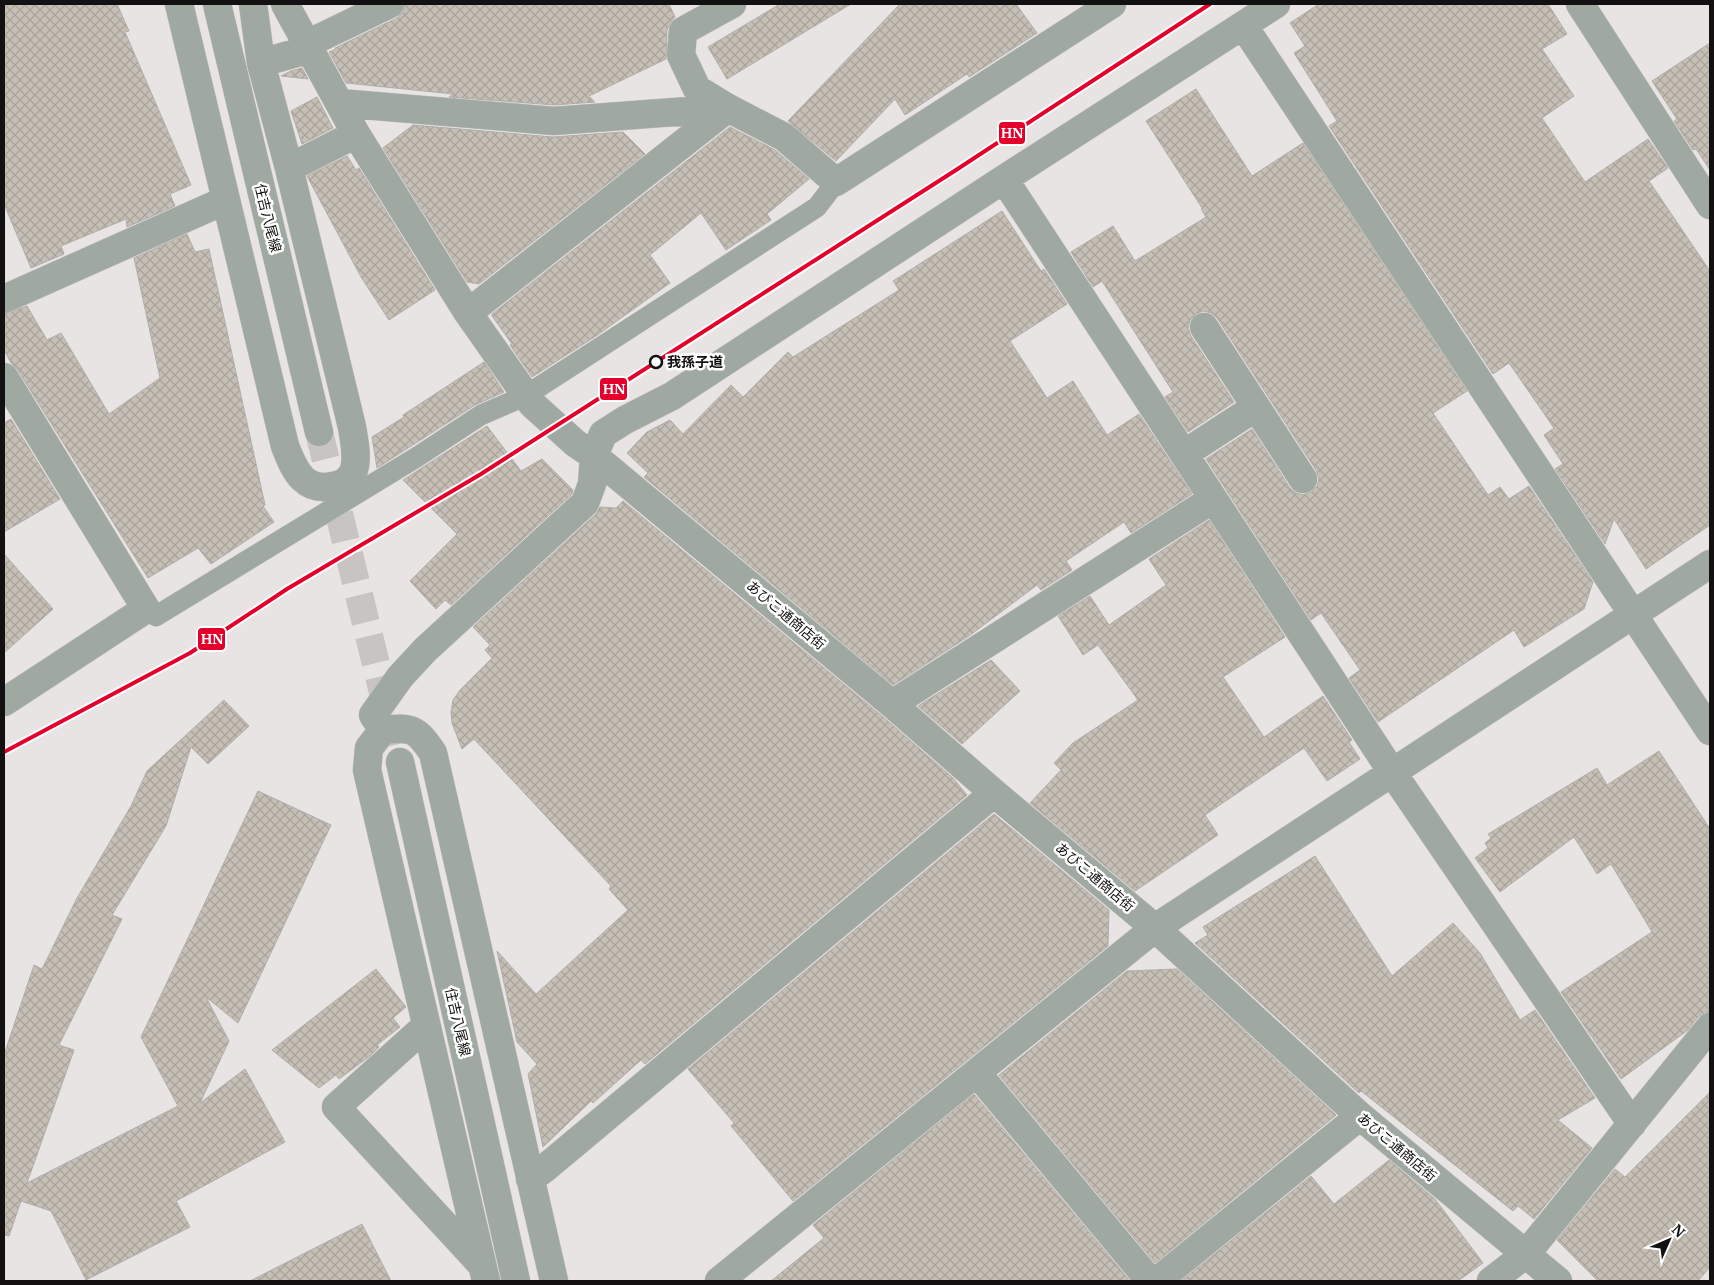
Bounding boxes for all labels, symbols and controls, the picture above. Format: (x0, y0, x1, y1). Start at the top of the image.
line badge: HN (998, 121, 1026, 145)
text: HN (1001, 124, 1023, 142)
street label: 住吉八尾線 (251, 182, 285, 254)
place label: 我孫子道 (667, 353, 723, 371)
marker: 我孫子道 (649, 355, 663, 369)
line badge: HN (599, 377, 628, 401)
text: HN (603, 380, 625, 398)
street label: あびこ通商店街 (743, 577, 829, 653)
line badge: HN (197, 627, 226, 651)
text: HN (201, 630, 223, 648)
street label: あびこ通商店街 (1052, 839, 1138, 915)
street label: 住吉八尾線 (441, 986, 475, 1058)
street label: あびこ通商店街 (1354, 1109, 1440, 1185)
north arrow (1644, 1215, 1694, 1265)
text: N (1668, 1221, 1688, 1241)

